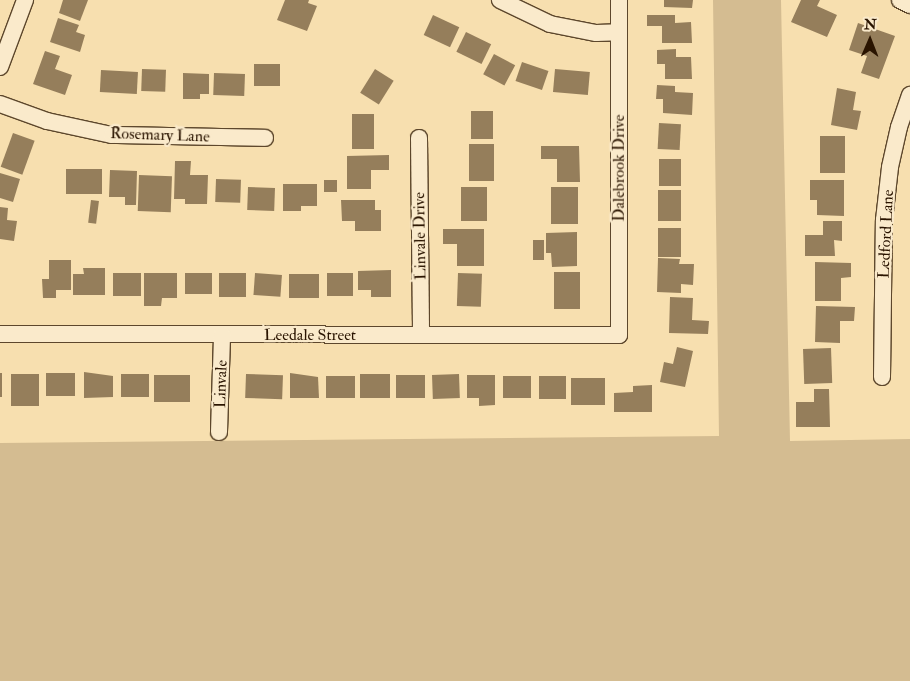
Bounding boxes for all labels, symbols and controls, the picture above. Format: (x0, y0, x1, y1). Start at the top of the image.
north arrow (845, 15, 895, 65)
text: N (864, 16, 877, 33)
street label: Dalebrook Drive (609, 114, 629, 222)
street label: Rosemary Lane (110, 124, 210, 146)
street label: Ledford Lane (874, 189, 898, 279)
street label: Linvale Drive (410, 192, 430, 280)
street label: Leedale Street (264, 325, 356, 345)
street label: Linvale (211, 360, 231, 408)

